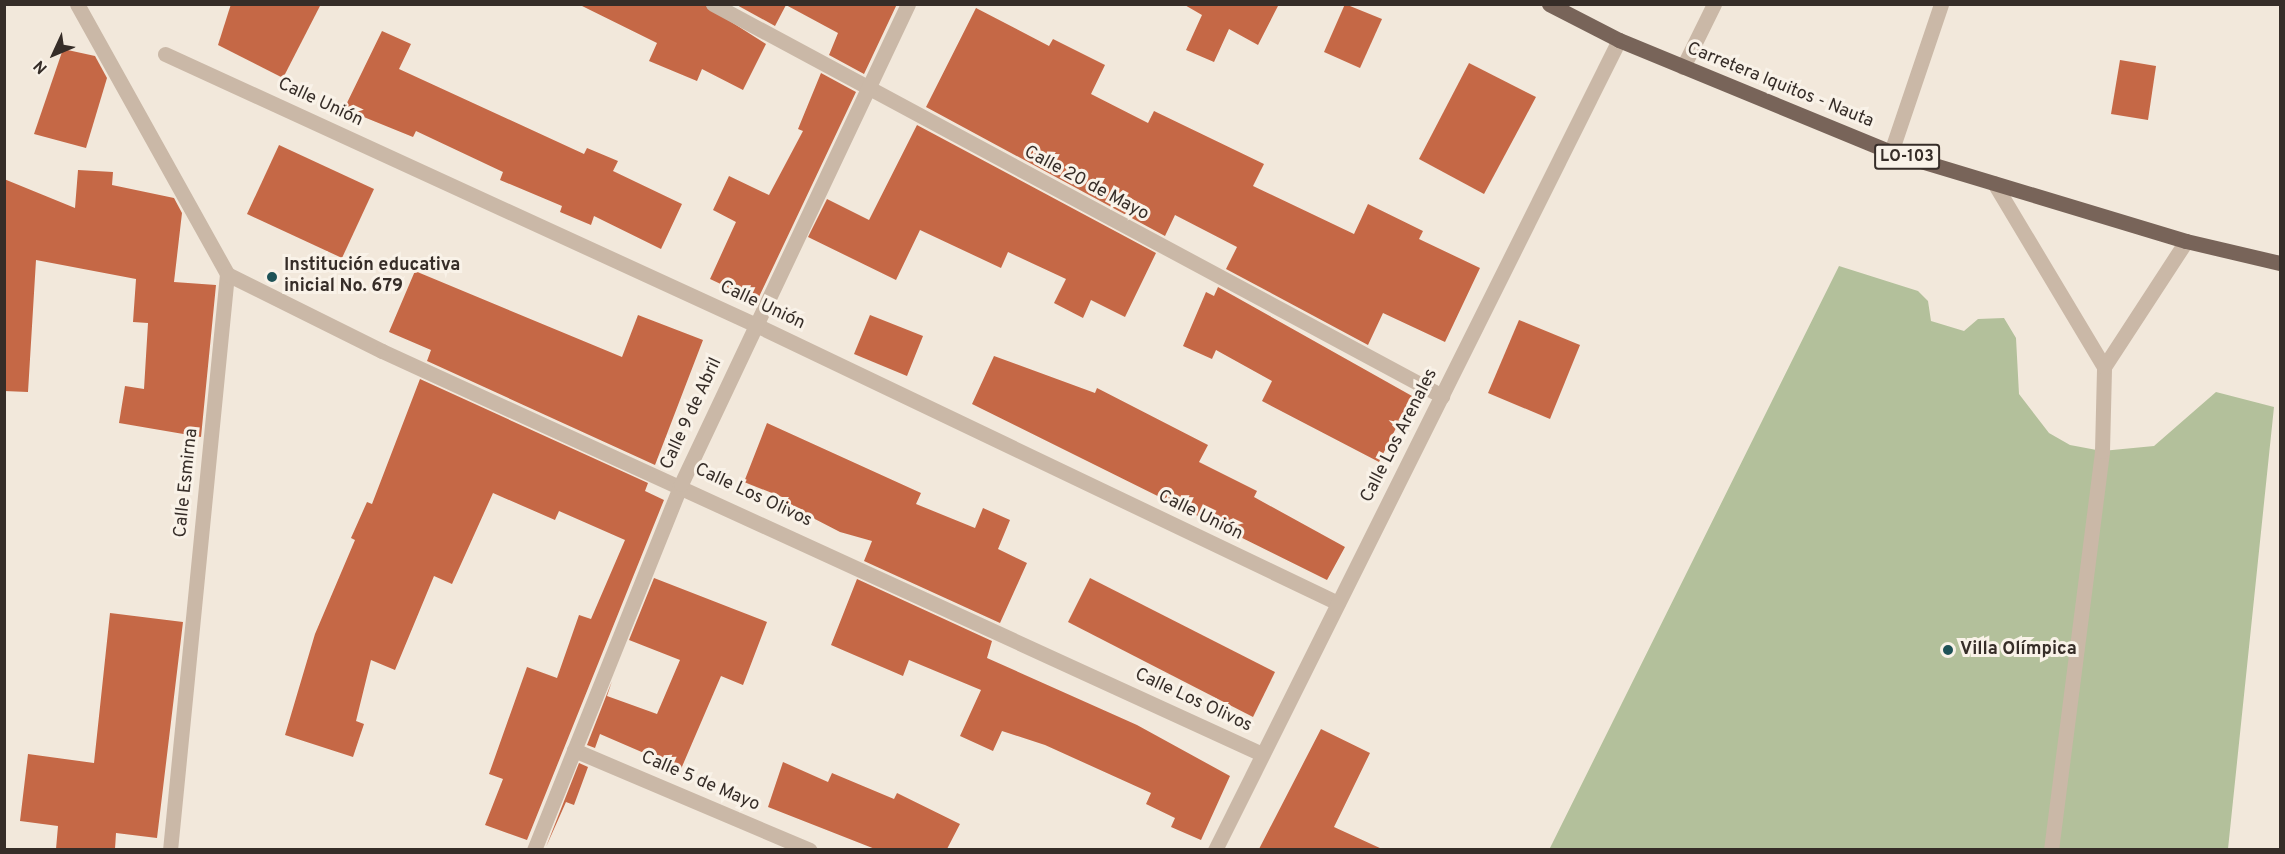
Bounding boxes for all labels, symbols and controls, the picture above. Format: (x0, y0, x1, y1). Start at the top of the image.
north arrow (24, 24, 84, 84)
street label: Carretera Iquitos - Nauta (1683, 39, 1877, 133)
text: N (30, 55, 52, 78)
street label: Calle Unión (274, 74, 366, 132)
street label: Calle 20 de Mayo (1020, 142, 1152, 226)
road number: LO-103 (1874, 144, 1940, 170)
place label: Institución educativa inicial No. 679 (284, 256, 460, 298)
marker: Institución educativa inicial No. 679 (265, 270, 279, 284)
street label: Calle Unión (716, 277, 808, 335)
street label: Calle 9 de Abril (656, 354, 728, 474)
street label: Calle Los Arenales (1357, 365, 1443, 507)
street label: Calle Esmirna (171, 427, 203, 539)
street label: Calle Los Olivos (691, 459, 815, 533)
street label: Calle Unión (1154, 486, 1246, 546)
place label: Villa Olímpica (1960, 639, 2077, 661)
marker: Villa Olímpica (1941, 643, 1955, 657)
street label: Calle Los Olivos (1131, 664, 1255, 738)
street label: Calle 5 de Mayo (637, 747, 763, 817)

